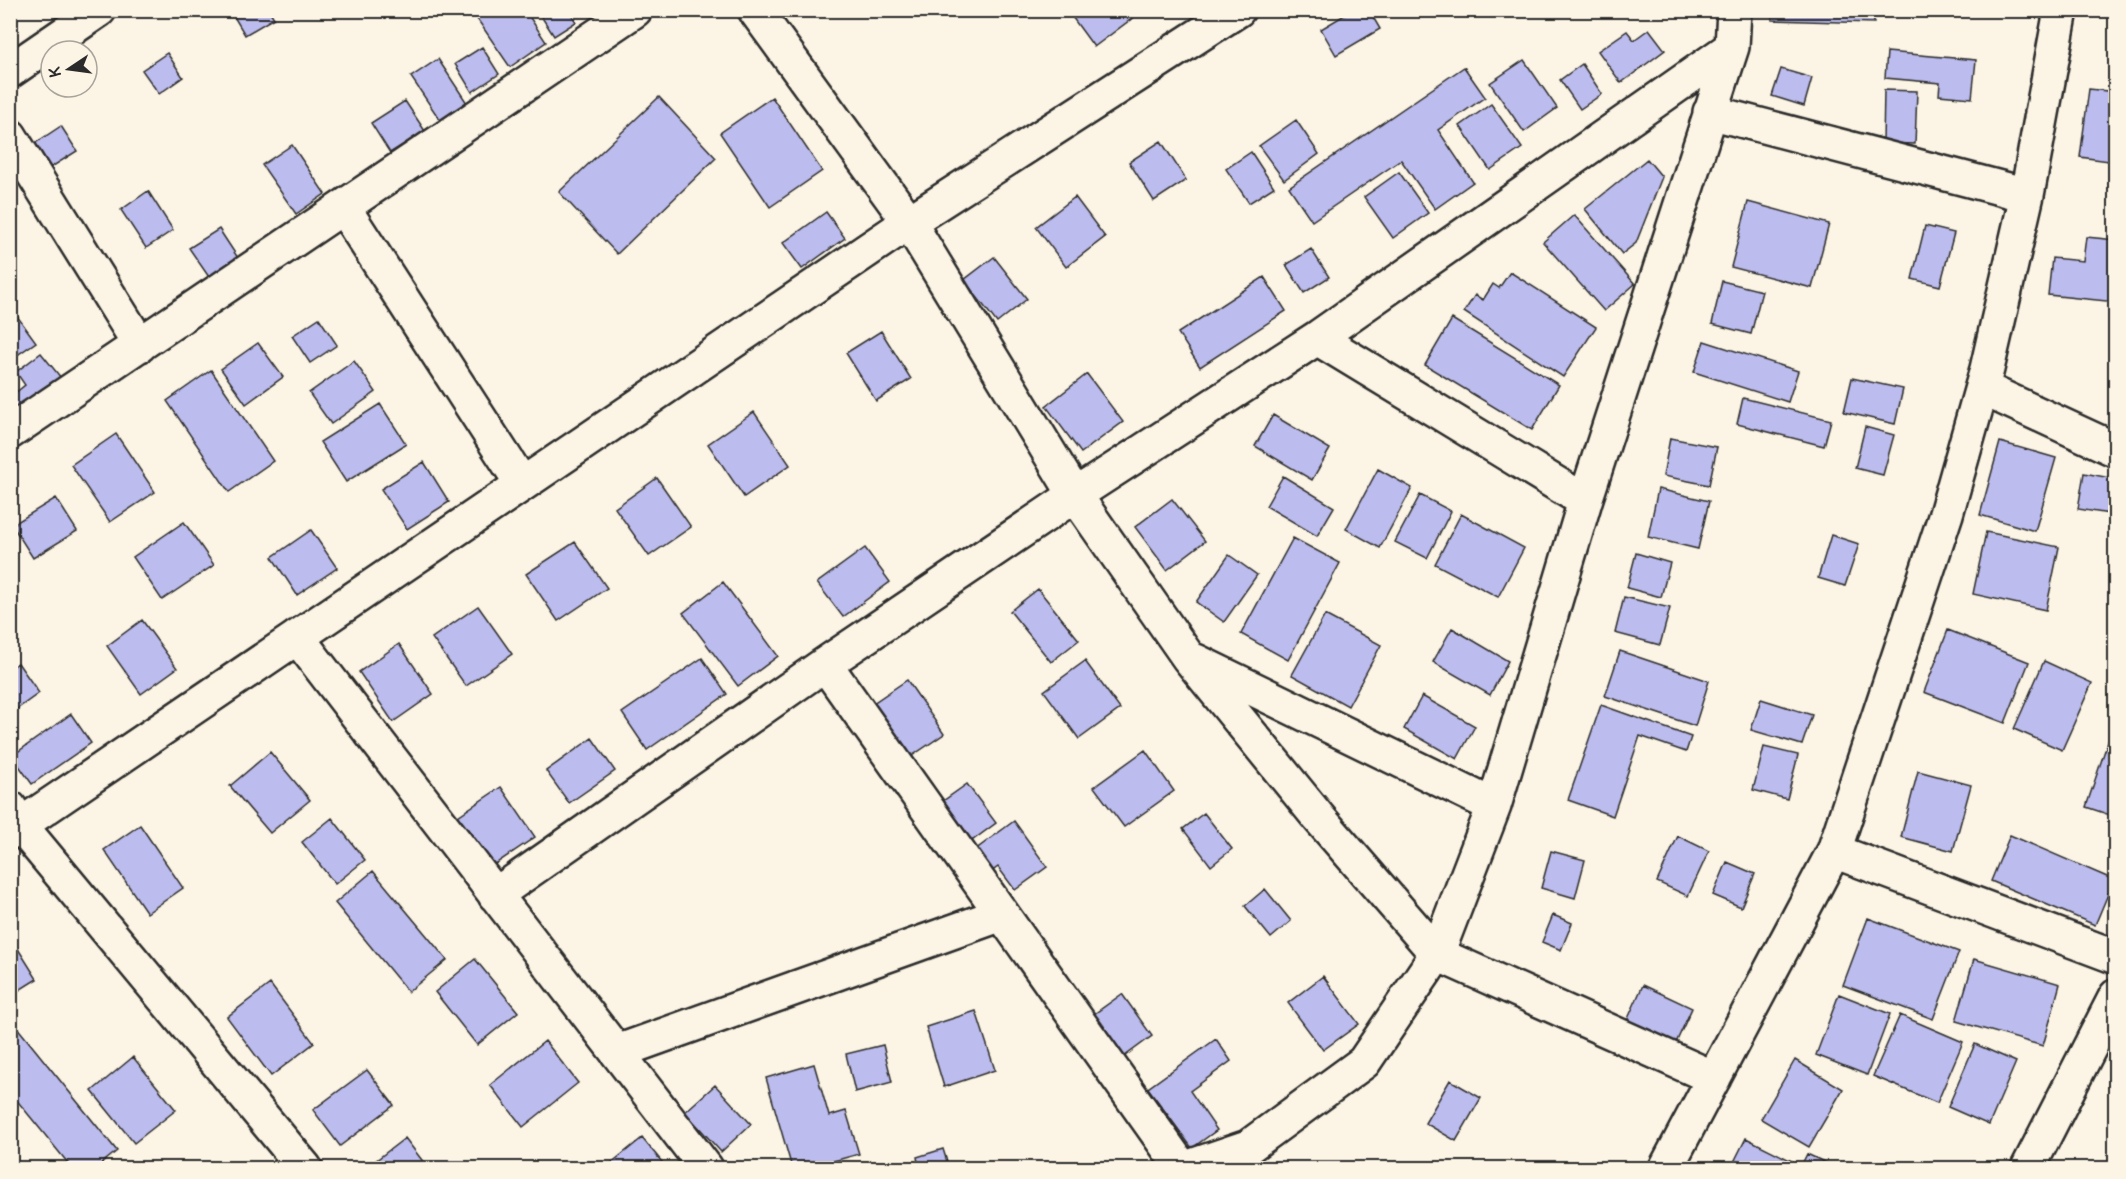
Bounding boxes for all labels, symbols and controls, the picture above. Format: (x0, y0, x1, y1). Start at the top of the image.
north arrow (39, 39, 99, 99)
text: K (44, 65, 66, 79)

